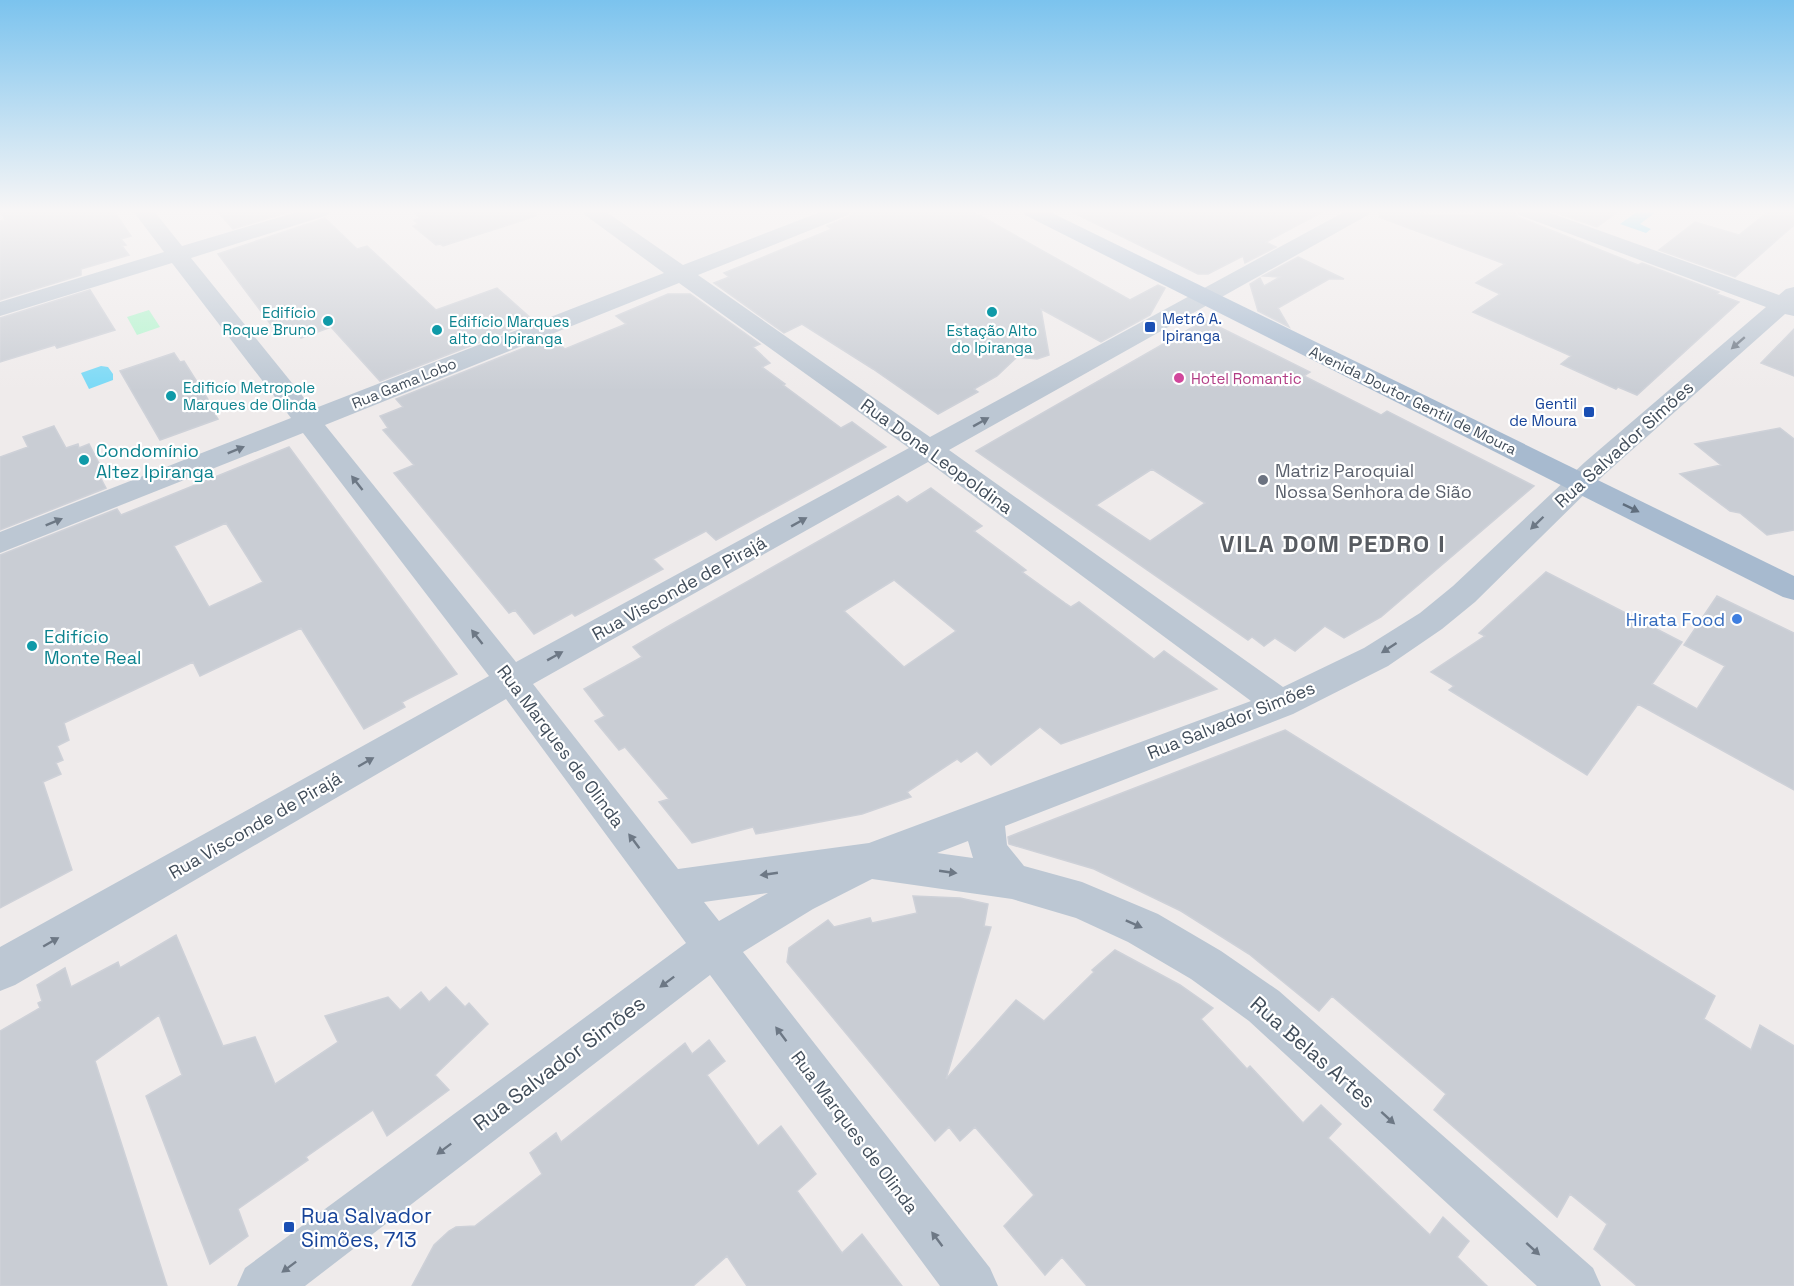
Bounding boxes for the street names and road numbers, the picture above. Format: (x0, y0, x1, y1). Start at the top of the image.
street label: Avenida Doutor Gentil de Moura (1306, 341, 1520, 459)
street label: Rua Gama Lobo (349, 353, 459, 413)
street label: Rua Salvador Simões (1550, 376, 1698, 512)
street label: Rua Dona Leopoldina (856, 393, 1018, 519)
street label: Rua Visconde de Pirajá (588, 531, 770, 645)
street label: Rua Marques de Olinda (492, 660, 630, 832)
street label: Rua Salvador Simões (1144, 676, 1318, 764)
street label: Rua Visconde de Pirajá (165, 766, 345, 884)
street label: Rua Salvador Simões (467, 989, 651, 1137)
street label: Rua Belas Artes (1245, 990, 1381, 1114)
street label: Rua Marques de Olinda (786, 1046, 924, 1218)

